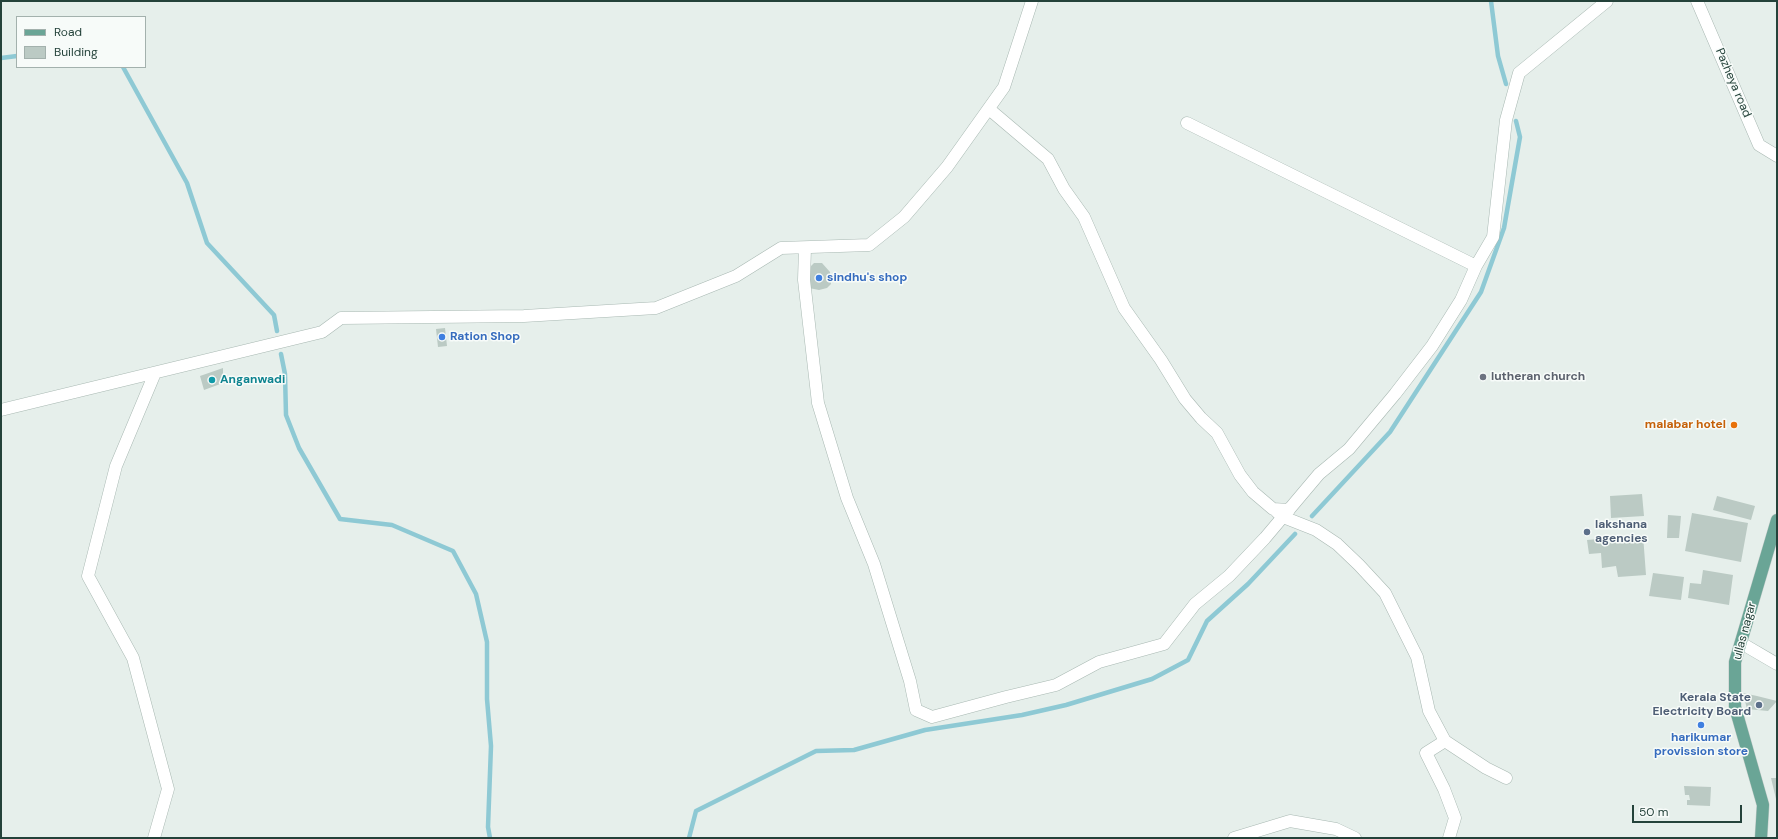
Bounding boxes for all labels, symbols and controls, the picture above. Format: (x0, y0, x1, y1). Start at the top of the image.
legend (16, 16, 146, 68)
text: Road (54, 24, 82, 40)
text: Building (54, 44, 98, 60)
street label: Pazheya road (1712, 46, 1754, 120)
place label: sindhu's shop (827, 271, 907, 285)
marker: sindhu's shop (814, 273, 824, 283)
place label: Ration Shop (450, 330, 520, 344)
marker: Ration Shop (437, 332, 447, 342)
place label: lutheran church (1491, 370, 1585, 384)
marker: lutheran church (1478, 372, 1488, 382)
place label: Anganwadi (220, 373, 285, 387)
marker: Anganwadi (207, 375, 217, 385)
place label: malabar hotel (1645, 418, 1726, 432)
marker: malabar hotel (1729, 420, 1739, 430)
place label: lakshana agencies (1595, 518, 1648, 546)
marker: lakshana agencies (1582, 527, 1592, 537)
street label: ullas nagar (1730, 601, 1760, 661)
place label: Kerala State Electricity Board (1652, 691, 1751, 719)
marker: Kerala State Electricity Board (1754, 700, 1764, 710)
marker: harikumar provission store (1696, 720, 1706, 730)
place label: harikumar provission store (1654, 731, 1748, 759)
scale bar (1634, 797, 1744, 823)
text: 50 m (1639, 804, 1668, 820)

